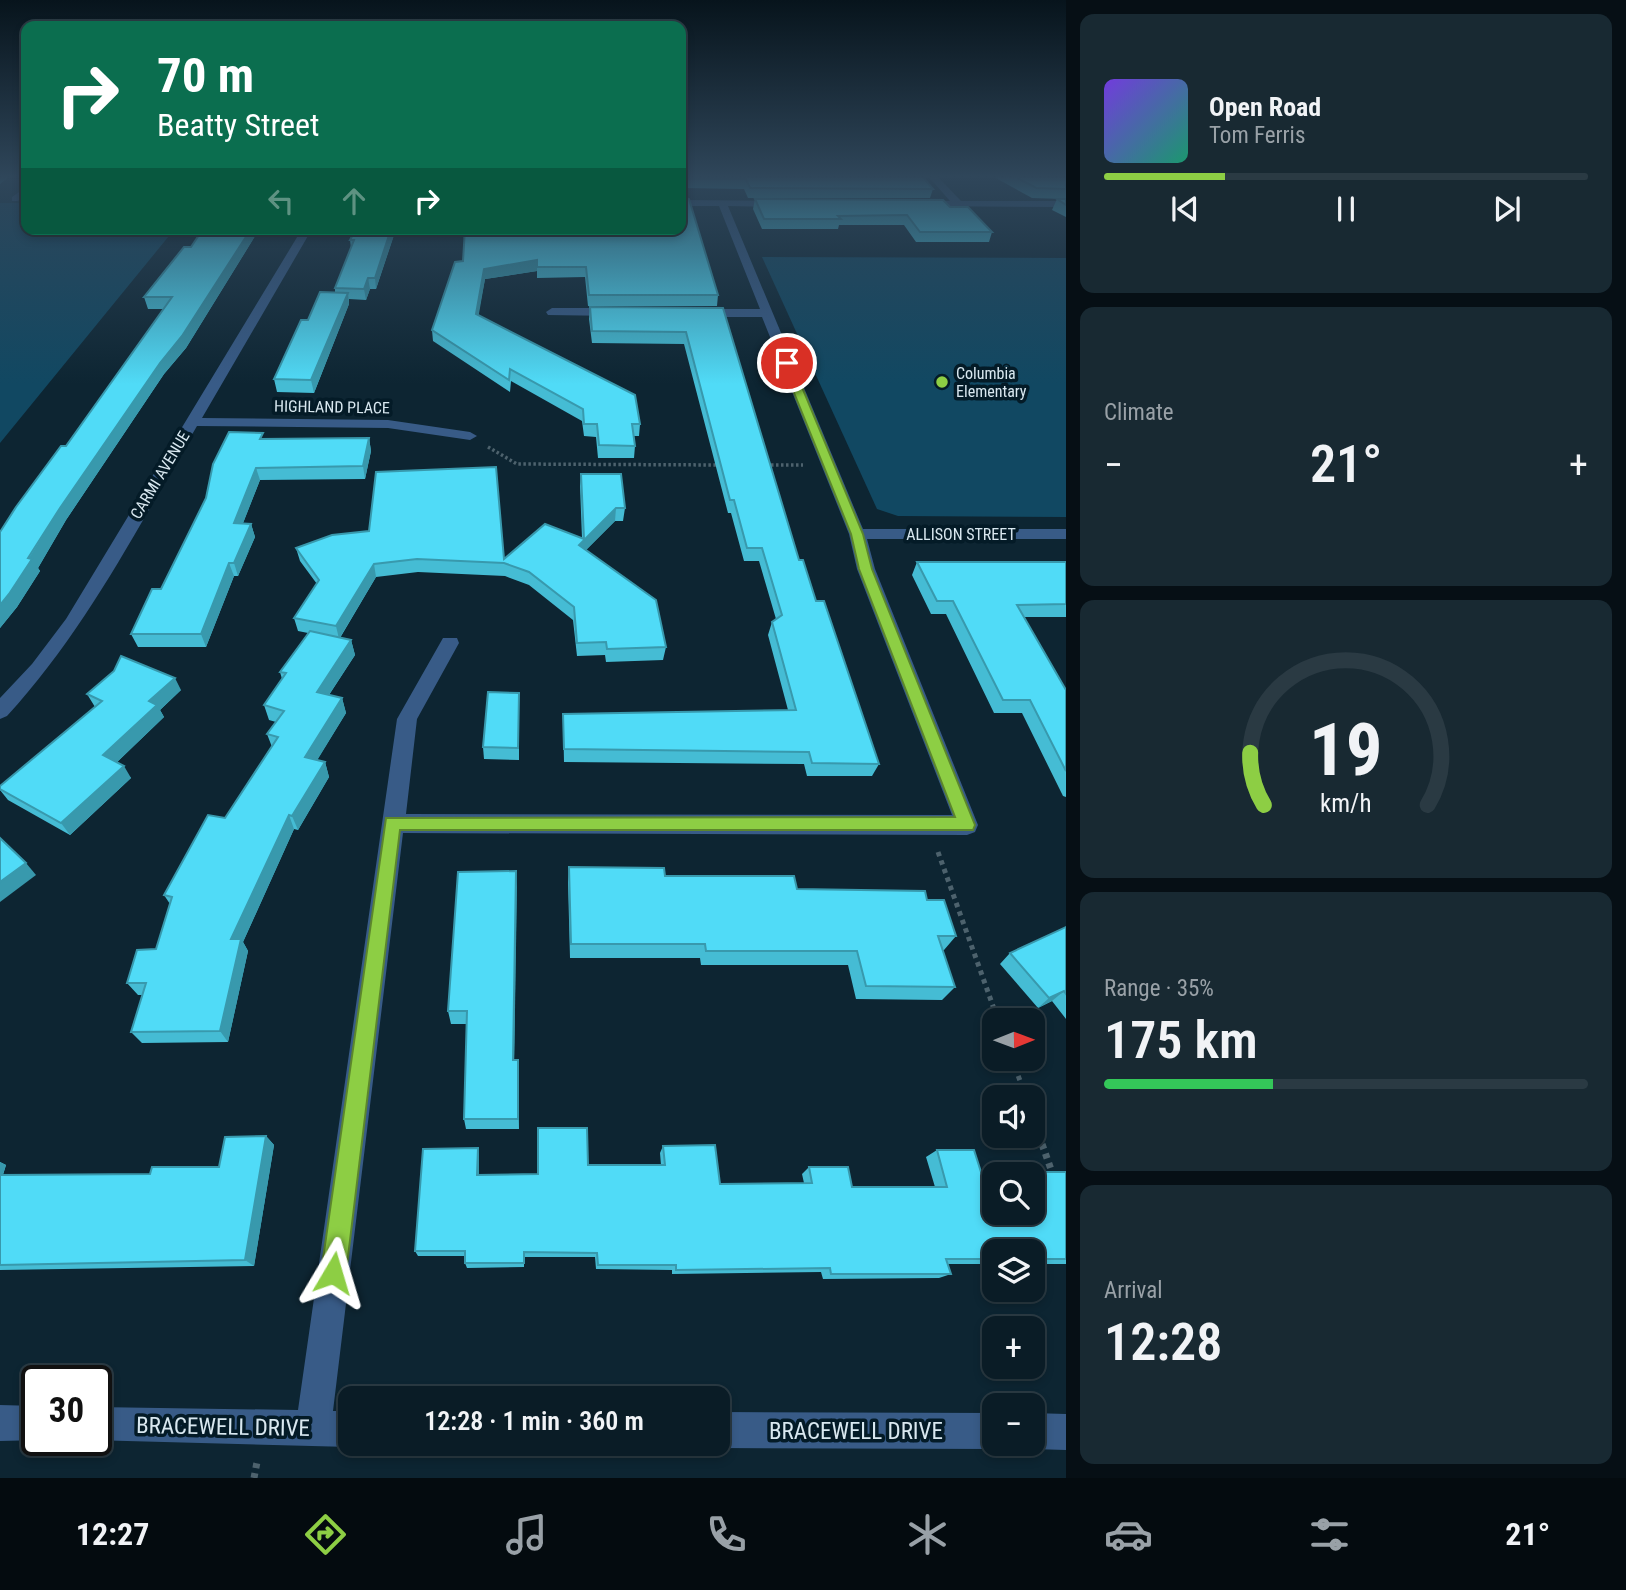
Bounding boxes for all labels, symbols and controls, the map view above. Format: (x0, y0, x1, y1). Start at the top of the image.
text: 70 m (157, 47, 254, 104)
icon: right (42, 49, 133, 140)
text: Open Road (1209, 92, 1321, 122)
text: Beatty Street (157, 106, 319, 144)
text: Tom Ferris (1209, 122, 1305, 149)
icon: left (262, 182, 300, 220)
icon: ahead (335, 182, 373, 220)
icon: right (408, 182, 446, 220)
icon: previous (1166, 190, 1204, 228)
icon: pause (1327, 190, 1365, 228)
icon: next (1488, 190, 1526, 228)
pin (757, 333, 817, 393)
icon: arrive (768, 344, 806, 382)
place label: Columbia Elementary (956, 364, 1027, 401)
marker: Columbia Elementary (934, 374, 950, 390)
street label: HIGHLAND PLACE (274, 396, 390, 418)
text: Climate (1104, 399, 1174, 426)
street label: CARMI AVENUE (126, 428, 194, 522)
text: 21° (1310, 434, 1382, 495)
text: − (1104, 443, 1123, 487)
text: + (1569, 443, 1588, 487)
street label: ALLISON STREET (906, 525, 1016, 544)
text: 19 (1309, 707, 1383, 793)
text: km/h (1320, 789, 1372, 818)
text: Range · 35% (1104, 975, 1214, 1002)
north arrow (982, 1008, 1045, 1071)
map controls (982, 1008, 1045, 1456)
text: 175 km (1104, 1010, 1258, 1071)
button: sound (982, 1085, 1045, 1148)
button: search (982, 1162, 1045, 1225)
position arrow (296, 1236, 370, 1310)
button: layers (982, 1239, 1045, 1302)
text: Arrival (1104, 1277, 1163, 1304)
text: 12:28 (1104, 1312, 1222, 1373)
button: + (982, 1316, 1045, 1379)
speed limit sign: 30 (21, 1365, 112, 1456)
button: − (982, 1393, 1045, 1456)
text: 12:28 · 1 min · 360 m (424, 1406, 644, 1436)
street label: BRACEWELL DRIVE (136, 1412, 310, 1442)
street label: BRACEWELL DRIVE (769, 1418, 943, 1445)
icon: directions (301, 1510, 350, 1559)
icon: music (502, 1510, 551, 1559)
icon: phone (702, 1510, 751, 1559)
icon: climate (903, 1510, 952, 1559)
icon: car (1104, 1510, 1153, 1559)
icon: filters (1305, 1510, 1354, 1559)
text: 12:27 (76, 1515, 149, 1553)
text: 21° (1505, 1515, 1550, 1553)

